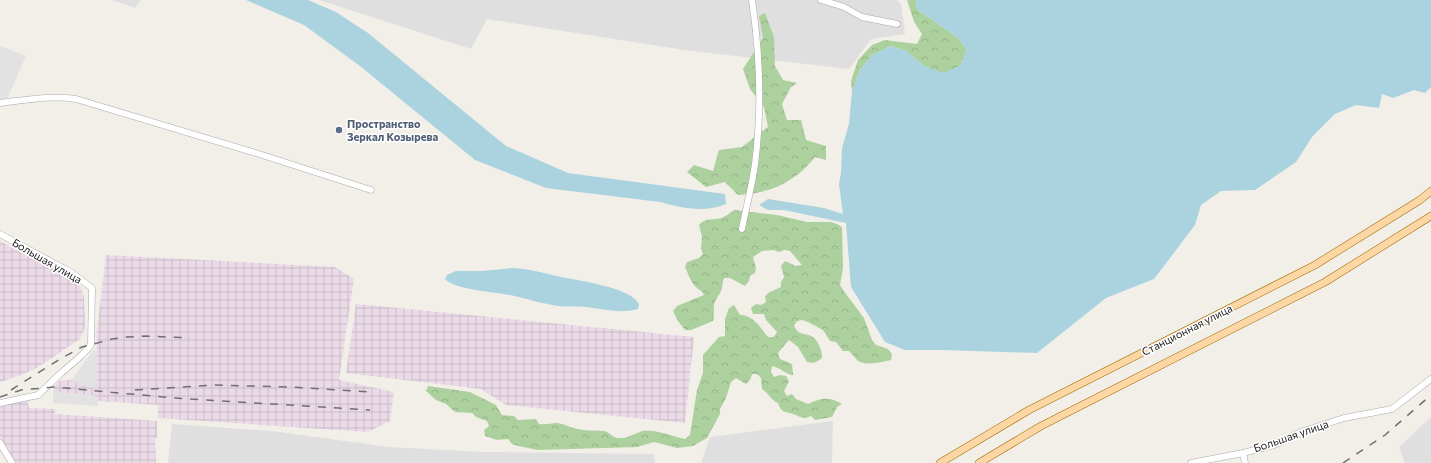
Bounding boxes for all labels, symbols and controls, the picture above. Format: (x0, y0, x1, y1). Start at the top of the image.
place label: Пространство Зеркал Козырева (347, 117, 438, 143)
marker: Пространство Зеркал Козырева (334, 125, 344, 135)
street label: Большая улица (10, 235, 84, 286)
street label: Станционная улица (1139, 301, 1234, 358)
street label: Большая улица (1252, 417, 1330, 454)

